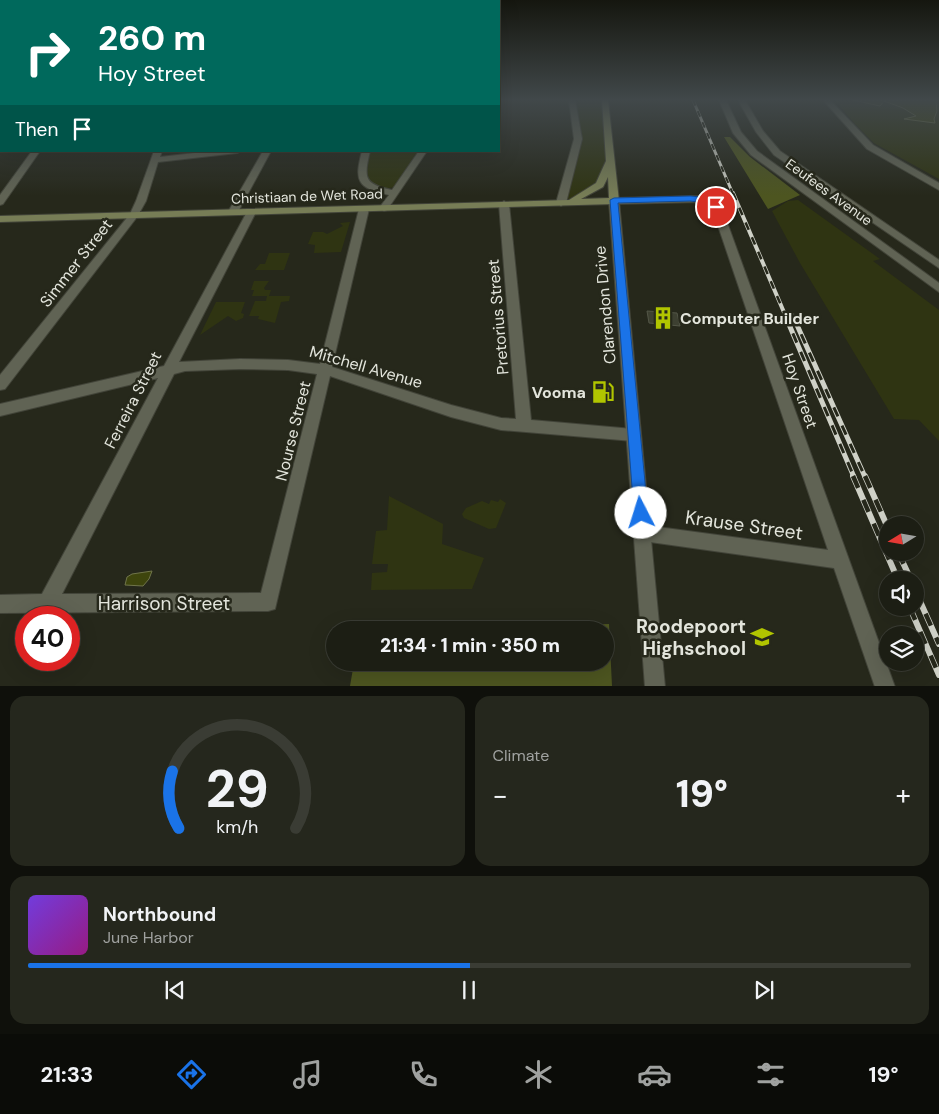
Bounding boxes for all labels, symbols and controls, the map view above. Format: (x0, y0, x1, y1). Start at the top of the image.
text: 260 m (98, 15, 206, 61)
icon: right (15, 20, 80, 85)
text: Hoy Street (98, 59, 206, 88)
icon: arrive (68, 115, 96, 143)
text: Then (15, 117, 58, 142)
street label: Eeufees Avenue (782, 155, 876, 229)
street label: Christiaan de Wet Road (231, 184, 383, 208)
pin (695, 186, 737, 228)
icon: arrive (702, 193, 730, 221)
street label: Simmer Street (35, 215, 117, 311)
street label: Clarendon Drive (589, 245, 621, 365)
street label: Pretorius Street (482, 258, 514, 376)
building icon: Computer Builder (650, 305, 676, 331)
place label: Computer Builder (680, 308, 819, 329)
street label: Mitchell Avenue (307, 341, 425, 393)
street label: Ferreira Street (100, 348, 166, 452)
street label: Hoy Street (777, 351, 823, 431)
street label: Nourse Street (270, 379, 316, 483)
fuel station icon: Vooma (590, 379, 616, 405)
place label: Vooma (532, 382, 586, 403)
position arrow (614, 486, 666, 538)
street label: Krause Street (684, 504, 804, 546)
north arrow (879, 516, 924, 561)
map controls (879, 516, 924, 671)
button: sound (879, 571, 924, 616)
street label: Harrison Street (98, 591, 230, 616)
speed limit sign: 40 (15, 606, 80, 671)
place label: Roodepoort Highschool (636, 614, 746, 661)
school or university icon: Roodepoort Highschool (749, 624, 775, 650)
button: layers (879, 626, 924, 671)
text: 21:34 · 1 min · 350 m (380, 633, 560, 658)
text: Climate (493, 745, 549, 766)
text: 29 (206, 755, 269, 823)
text: 19° (676, 769, 728, 819)
text: − (493, 777, 508, 814)
text: + (896, 777, 911, 814)
text: km/h (216, 815, 258, 839)
text: Northbound (103, 902, 216, 927)
text: June Harbor (103, 927, 194, 948)
icon: previous (161, 976, 189, 1004)
icon: pause (455, 976, 483, 1004)
icon: next (750, 976, 778, 1004)
icon: directions (174, 1057, 209, 1092)
icon: music (290, 1057, 325, 1092)
icon: phone (406, 1057, 441, 1092)
icon: climate (521, 1057, 556, 1092)
icon: car (637, 1057, 672, 1092)
icon: filters (753, 1057, 788, 1092)
text: 21:33 (40, 1060, 93, 1089)
text: 19° (869, 1060, 899, 1089)

